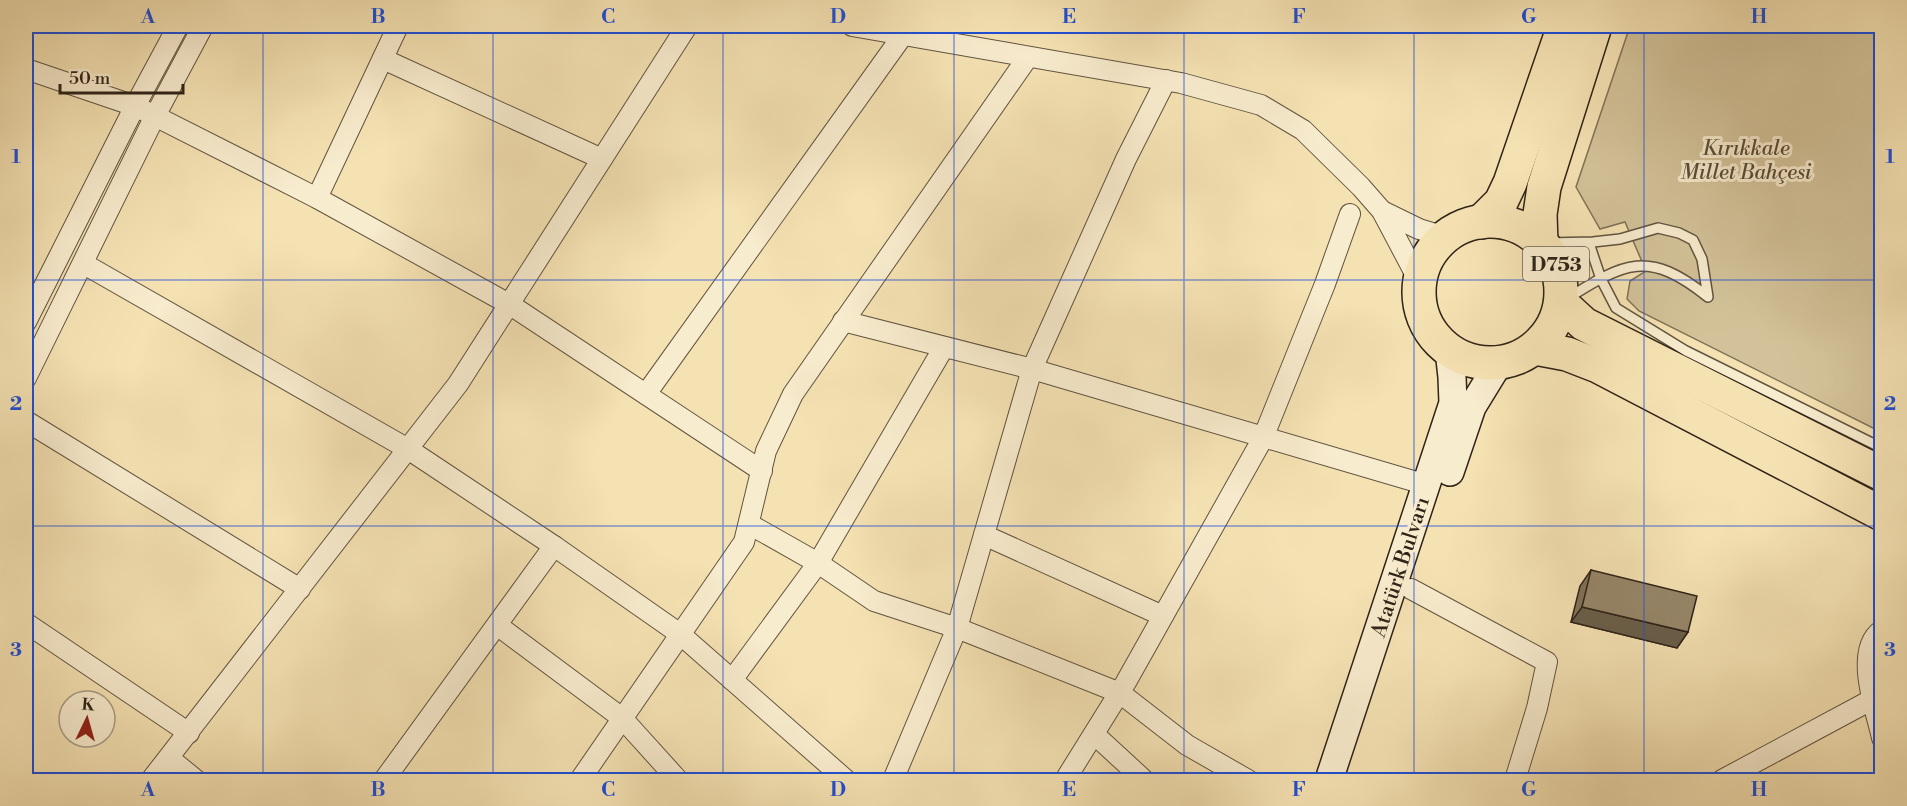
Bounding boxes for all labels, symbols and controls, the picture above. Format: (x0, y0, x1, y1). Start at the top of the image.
text: A (140, 5, 156, 30)
text: B (370, 5, 386, 30)
text: C (601, 5, 615, 30)
text: D (830, 5, 846, 30)
text: E (1062, 5, 1076, 30)
text: F (1292, 5, 1306, 30)
text: G (1521, 5, 1537, 30)
text: H (1751, 5, 1768, 30)
scale bar (60, 57, 183, 95)
text: 50 m (69, 67, 111, 90)
park label: Kırıkkale Millet Bahçesi (1680, 136, 1812, 186)
text: 1 (11, 145, 21, 170)
text: 1 (1885, 145, 1895, 170)
road number: D753 (1523, 247, 1589, 281)
text: 2 (10, 392, 22, 417)
text: 2 (1884, 392, 1896, 417)
street label: Atatürk Bulvarı (1366, 494, 1436, 642)
text: 3 (10, 638, 22, 663)
text: 3 (1884, 638, 1896, 663)
north arrow (57, 689, 117, 749)
text: K (81, 695, 97, 716)
text: A (140, 778, 156, 803)
text: B (370, 778, 386, 803)
text: C (601, 778, 615, 803)
text: D (830, 778, 846, 803)
text: E (1062, 778, 1076, 803)
text: F (1292, 778, 1306, 803)
text: G (1521, 778, 1537, 803)
text: H (1751, 778, 1768, 803)

